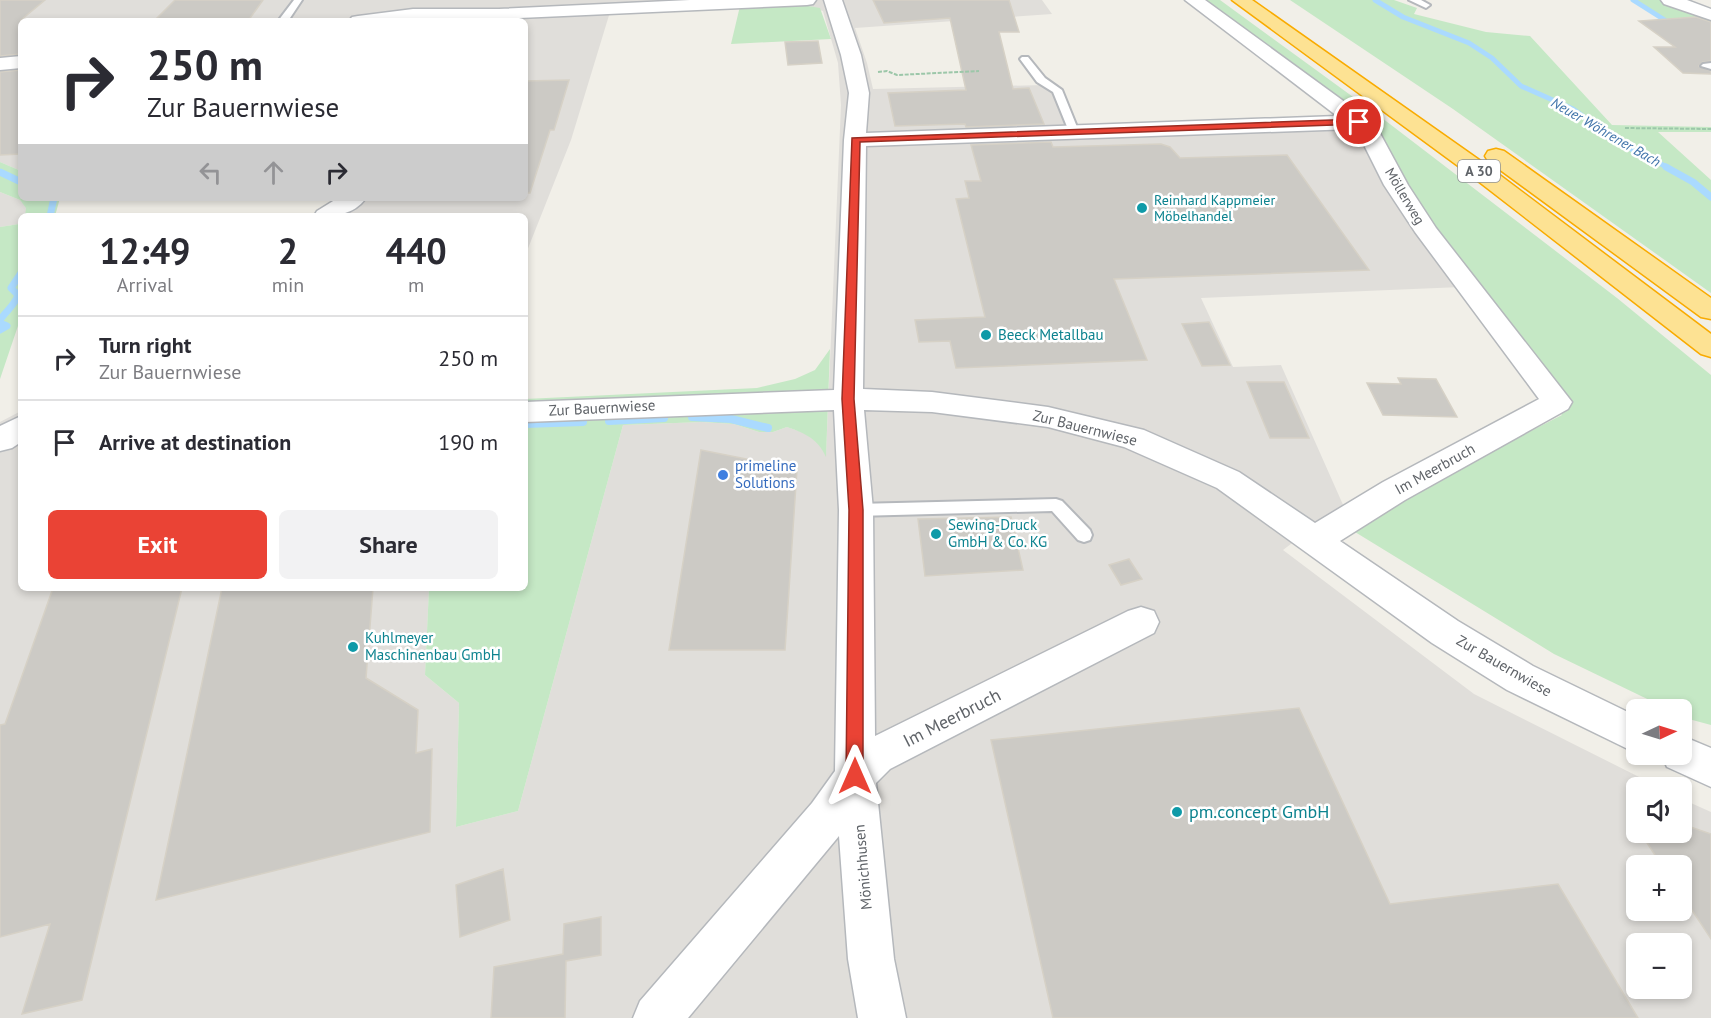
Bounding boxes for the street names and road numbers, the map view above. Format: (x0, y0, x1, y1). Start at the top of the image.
road number: A 30 (1458, 160, 1500, 182)
street label: Möllerweg (1381, 164, 1429, 228)
street label: Zur Bauernwiese (548, 395, 656, 420)
street label: Zur Bauernwiese (1031, 405, 1139, 450)
street label: Im Meerbruch (1391, 439, 1478, 498)
street label: Zur Bauernwiese (1453, 631, 1555, 701)
street label: Im Meerbruch (899, 683, 1004, 752)
street label: Mönichhusen (849, 824, 876, 910)

